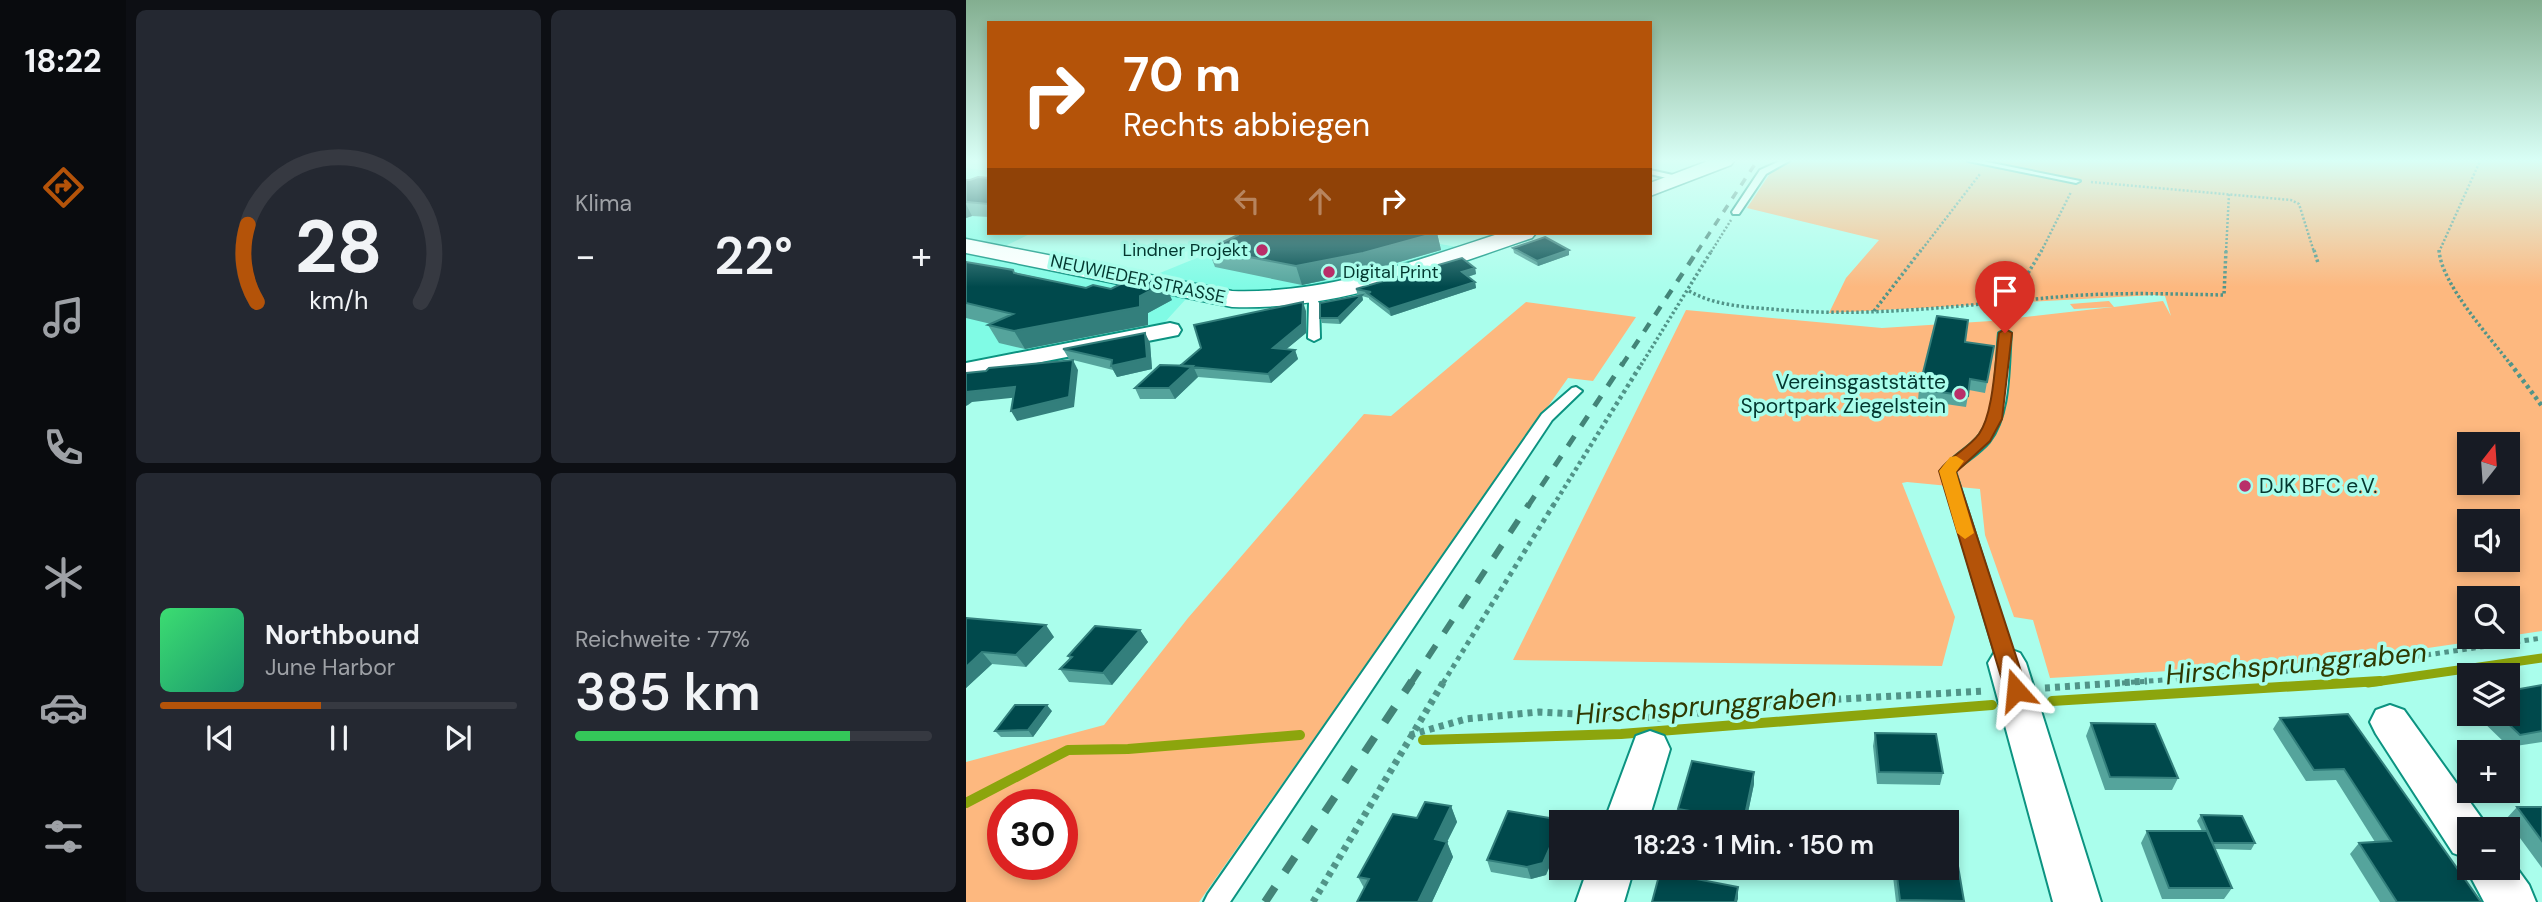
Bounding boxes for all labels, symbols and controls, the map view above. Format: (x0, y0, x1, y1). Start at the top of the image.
text: 18:22 (25, 40, 101, 82)
text: 70 m (1123, 42, 1241, 106)
icon: right (1008, 49, 1099, 140)
text: Rechts abbiegen (1123, 104, 1370, 146)
icon: directions (39, 163, 88, 212)
icon: left (1228, 182, 1266, 220)
icon: ahead (1301, 182, 1339, 220)
icon: right (1374, 182, 1412, 220)
text: Klima (575, 188, 632, 218)
text: 28 (295, 201, 382, 296)
text: 22° (714, 222, 793, 290)
text: − (575, 231, 596, 281)
text: + (911, 231, 932, 281)
place label: Lindner Projekt (1122, 238, 1248, 262)
marker: Lindner Projekt (1254, 242, 1270, 258)
street label: NEUWIEDER STRASSE (1048, 249, 1228, 309)
place label: Digital Print (1343, 260, 1439, 284)
pin (1975, 261, 2035, 333)
marker: Digital Print (1321, 264, 1337, 280)
icon: arrive (1986, 272, 2024, 310)
text: km/h (309, 284, 368, 317)
icon: music (39, 293, 88, 342)
place label: Vereinsgaststätte Sportpark Ziegelstein (1740, 368, 1946, 420)
marker: Vereinsgaststätte Sportpark Ziegelstein (1952, 386, 1968, 402)
icon: phone (39, 423, 88, 472)
north arrow (2457, 432, 2520, 495)
map controls (2457, 432, 2520, 880)
place label: DJK BFC e.V. (2259, 472, 2377, 500)
marker: DJK BFC e.V. (2237, 478, 2253, 494)
button: sound (2457, 509, 2520, 572)
icon: climate (39, 553, 88, 602)
button: search (2457, 586, 2520, 649)
text: Northbound (265, 618, 420, 652)
text: Reichweite · 77% (575, 624, 750, 654)
water label: Hirschsprunggraben (2164, 634, 2428, 693)
text: June Harbor (265, 652, 395, 682)
position arrow (1979, 653, 2053, 727)
text: 385 km (575, 658, 761, 726)
button: layers (2457, 663, 2520, 726)
water label: Hirschsprunggraben (1574, 678, 1838, 733)
icon: car (39, 683, 88, 732)
icon: previous (201, 719, 239, 757)
icon: pause (320, 719, 358, 757)
icon: next (439, 719, 477, 757)
button: + (2457, 740, 2520, 803)
speed limit sign: 30 (987, 789, 1078, 880)
icon: filters (39, 812, 88, 861)
button: − (2457, 817, 2520, 880)
text: 18:23 · 1 Min. · 150 m (1634, 828, 1874, 862)

